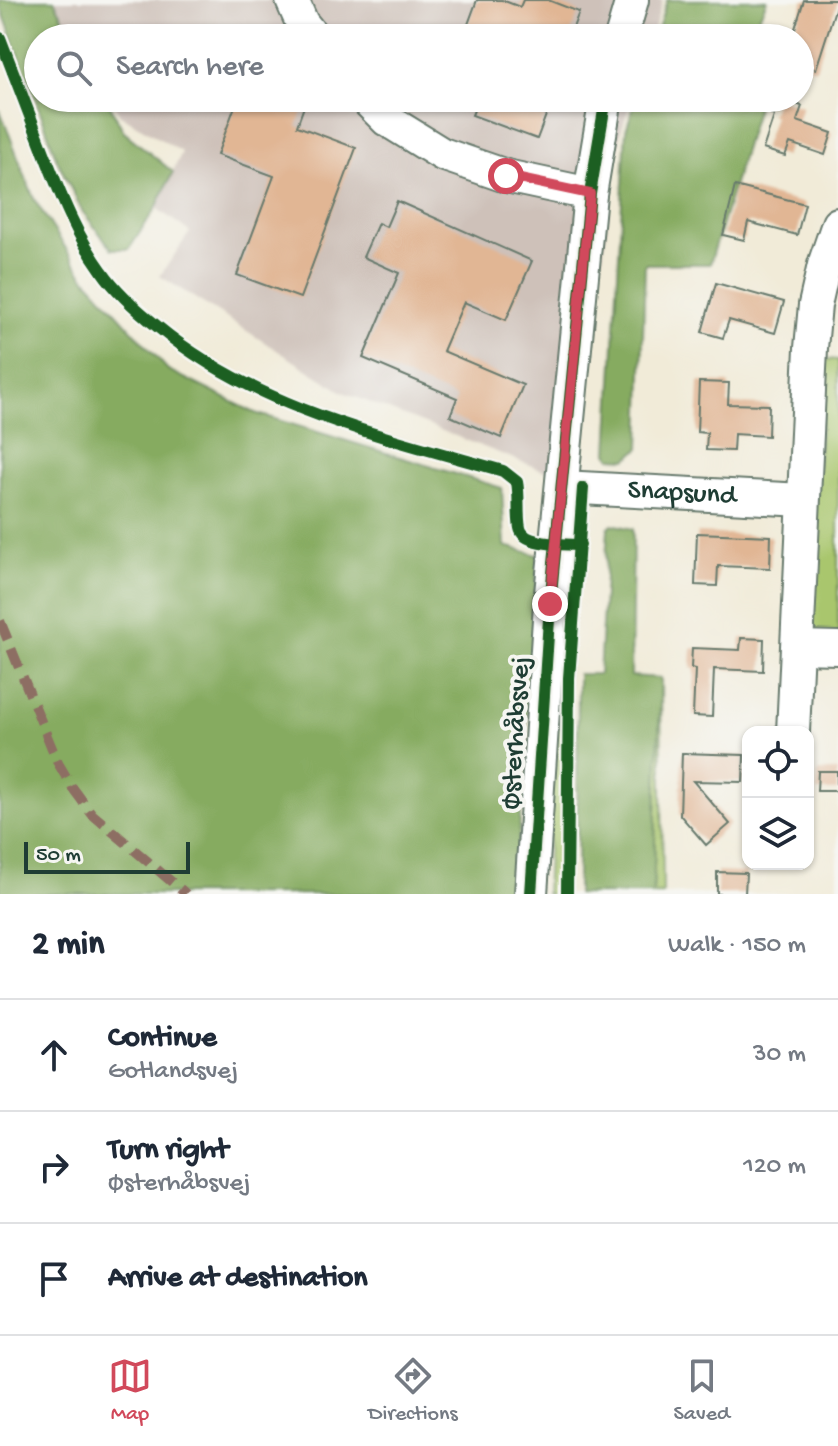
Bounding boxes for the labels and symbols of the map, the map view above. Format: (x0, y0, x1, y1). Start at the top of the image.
route start (488, 158, 524, 194)
street label: Snapsund (627, 474, 740, 513)
route end (532, 586, 568, 622)
street label: Østerhåbsvej (495, 655, 539, 811)
scale bar (24, 838, 190, 874)

